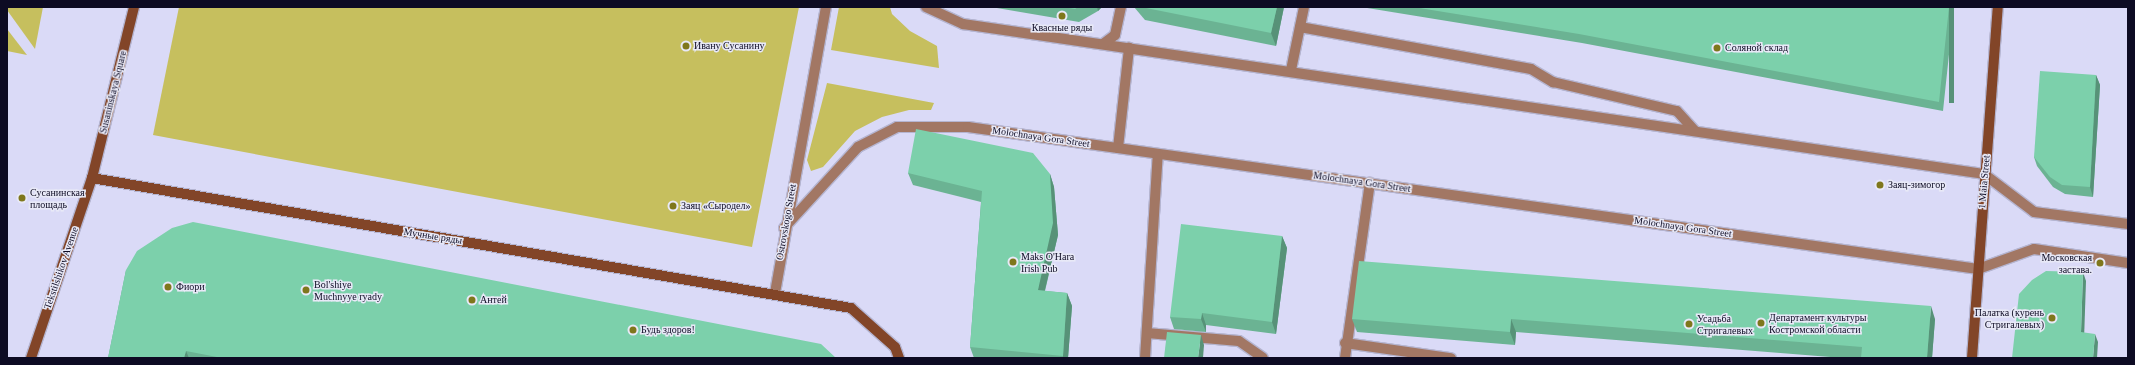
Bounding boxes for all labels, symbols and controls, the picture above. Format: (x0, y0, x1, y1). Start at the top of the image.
marker: Квасные ряды (1057, 11, 1067, 21)
place label: Квасные ряды (1032, 22, 1092, 34)
place label: Ивану Сусанину (694, 40, 765, 52)
marker: Ивану Сусанину (681, 41, 691, 51)
place label: Соляной склад (1725, 42, 1788, 54)
marker: Соляной склад (1712, 43, 1722, 53)
street label: Susaninskaya Square (97, 49, 129, 135)
street label: Molochnaya Gora Street (991, 124, 1091, 150)
street label: 1 Maia Street (1976, 155, 1992, 209)
street label: Molochnaya Gora Street (1312, 169, 1412, 195)
place label: Заяц-зимогор (1888, 179, 1945, 191)
marker: Заяц-зимогор (1875, 180, 1885, 190)
street label: Ostrovskogo Street (773, 183, 799, 261)
place label: Сусанинская площадь (30, 186, 85, 210)
marker: Сусанинская площадь (17, 193, 27, 203)
place label: Заяц «Сыродел» (681, 200, 751, 212)
marker: Заяц «Сыродел» (668, 201, 678, 211)
street label: Molochnaya Gora Street (1633, 214, 1733, 240)
street label: Tekstilshikov Avenue (41, 225, 81, 311)
street label: Мучные ряды (403, 225, 463, 247)
place label: Maks O'Hara Irish Pub (1021, 250, 1074, 274)
place label: Московская застава. (2041, 251, 2092, 274)
marker: Maks O'Hara Irish Pub (1008, 257, 1018, 267)
marker: Московская застава. (2095, 258, 2105, 268)
place label: Bol'shiye Muchnyye ryady (314, 278, 382, 302)
place label: Фиори (176, 281, 205, 293)
marker: Фиори (163, 282, 173, 292)
marker: Bol'shiye Muchnyye ryady (301, 285, 311, 295)
place label: Антей (480, 294, 507, 306)
marker: Антей (467, 295, 477, 305)
place label: Палатка (курень Стригалевых) (1975, 306, 2044, 330)
place label: Департамент культуры Костромской области (1769, 311, 1866, 334)
place label: Усадьба Стригалевых (1697, 312, 1753, 336)
marker: Палатка (курень Стригалевых) (2047, 313, 2057, 323)
marker: Департамент культуры Костромской области (1756, 318, 1766, 328)
marker: Усадьба Стригалевых (1684, 319, 1694, 329)
place label: Будь здоров! (641, 324, 695, 336)
marker: Будь здоров! (628, 325, 638, 335)

